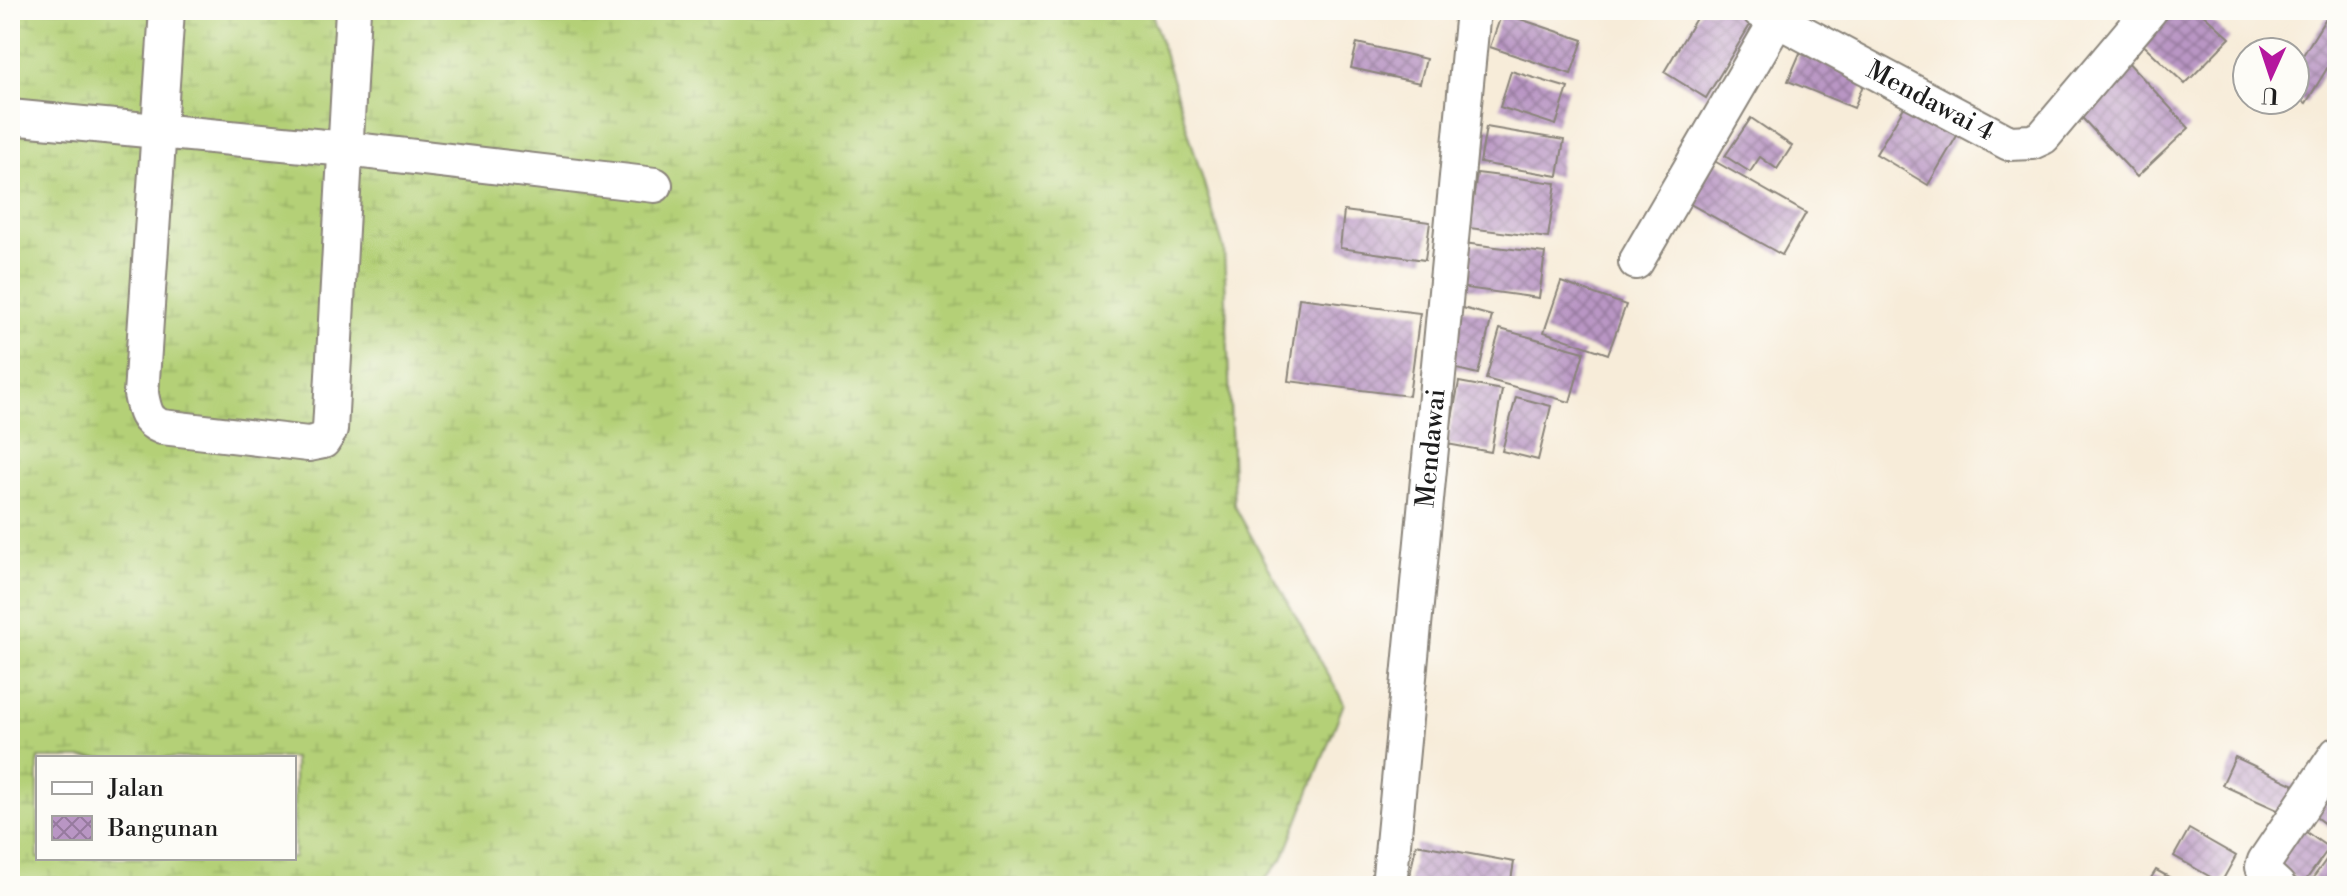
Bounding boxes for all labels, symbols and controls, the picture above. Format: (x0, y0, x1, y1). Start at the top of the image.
north arrow (2231, 36, 2311, 116)
street label: Mendawai 4 (1861, 54, 2000, 148)
text: U (2261, 81, 2279, 108)
street label: Mendawai (1409, 387, 1453, 509)
legend (36, 756, 296, 860)
text: Jalan (107, 774, 164, 804)
text: Bangunan (107, 814, 218, 844)

